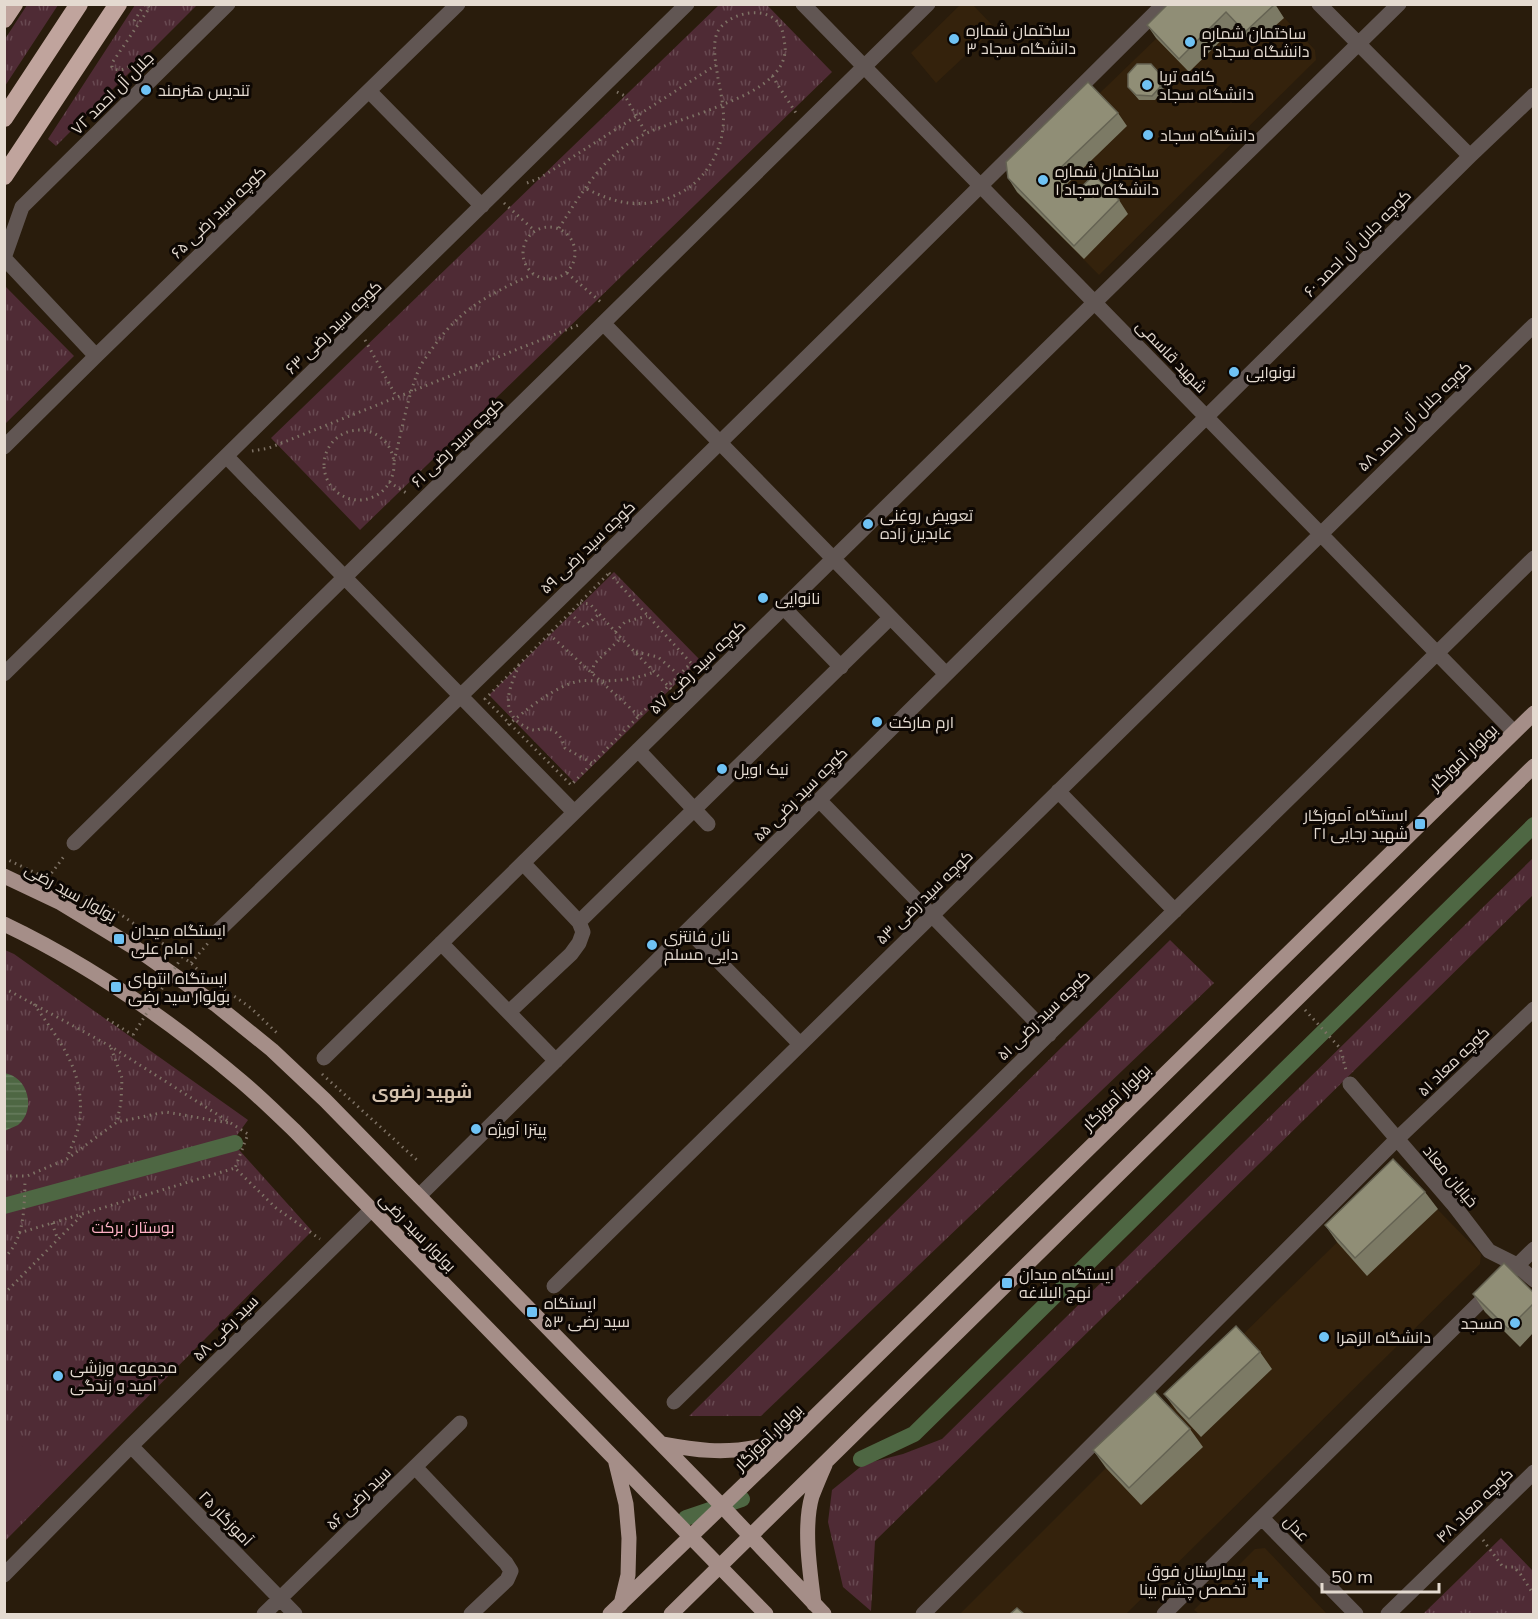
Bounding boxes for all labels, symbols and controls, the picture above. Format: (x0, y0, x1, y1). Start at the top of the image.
place label: ساختمان شماره ۳ دانشگاه سجاد (966, 20, 1076, 58)
place label: ساختمان شماره ۲ دانشگاه سجاد (1202, 23, 1310, 61)
marker: ساختمان شماره ۳ دانشگاه سجاد (947, 32, 961, 46)
marker: ساختمان شماره ۲ دانشگاه سجاد (1183, 35, 1197, 49)
street label: جلال آل احمد ۷۲ (66, 47, 158, 139)
place label: کافه تریا دانشگاه سجاد (1159, 66, 1254, 104)
marker: کافه تریا دانشگاه سجاد (1140, 78, 1154, 92)
place label: تندیس هنرمند (158, 80, 250, 101)
marker: تندیس هنرمند (139, 83, 153, 97)
place label: دانشگاه سجاد (1160, 125, 1255, 145)
marker: دانشگاه سجاد (1141, 128, 1155, 142)
place label: ساختمان شماره ۱ دانشگاه سجاد (1055, 161, 1159, 199)
street label: کوچه سید رضی ۶۵ (166, 162, 271, 264)
marker: ساختمان شماره ۱ دانشگاه سجاد (1036, 173, 1050, 187)
street label: کوچه جلال آل احمد ۶۰ (1299, 185, 1416, 302)
street label: کوچه سید رضی ۶۳ (281, 276, 387, 380)
street label: شهید قاسمی (1131, 315, 1212, 397)
street label: کوچه جلال آل احمد ۵۸ (1353, 357, 1476, 477)
place label: نونوایی (1246, 362, 1296, 383)
marker: نونوایی (1227, 365, 1241, 379)
street label: کوچه سید رضی ۶۱ (407, 393, 509, 492)
street label: کوچه سید رضی ۵۹ (535, 496, 640, 599)
place label: تعویض روغنی عابدین زاده (880, 505, 974, 544)
marker: تعویض روغنی عابدین زاده (861, 517, 875, 531)
place label: نانوایی (775, 588, 820, 609)
marker: نانوایی (756, 591, 770, 605)
street label: کوچه سید رضی ۵۷ (645, 616, 751, 720)
place label: ارم مارکت (889, 712, 954, 734)
marker: ارم مارکت (870, 715, 884, 729)
street label: بولوار آموزگار (1424, 719, 1501, 795)
street label: کوچه سید رضی ۵۵ (749, 743, 853, 847)
place label: نیک اویل (734, 759, 789, 780)
marker: نیک اویل (715, 762, 729, 776)
place label: ایستگاه آموزگار شهید رجایی ۲۱ (1303, 805, 1408, 844)
marker: ایستگاه آموزگار شهید رجایی ۲۱ (1413, 817, 1427, 831)
street label: کوچه سید رضی ۵۳ (871, 846, 978, 950)
street label: بولوار سید رضی (21, 859, 120, 926)
place label: ایستگاه میدان امام علی (131, 920, 226, 960)
place label: نان فانتزی دایی مسلم (664, 926, 738, 966)
marker: ایستگاه میدان امام علی (112, 932, 126, 946)
marker: نان فانتزی دایی مسلم (645, 938, 659, 952)
street label: کوچه سید رضی ۵۱ (992, 966, 1095, 1066)
place label: ایستگاه انتهای بولوار سید رضی (128, 968, 230, 1007)
marker: ایستگاه انتهای بولوار سید رضی (109, 980, 123, 994)
street label: کوچه معاد ۵۱ (1413, 1022, 1495, 1102)
street label: بولوار آموزگار (1077, 1059, 1154, 1135)
district label: شهید رضوی (372, 1080, 472, 1103)
place label: پیتزا آویژه (488, 1119, 547, 1141)
marker: پیتزا آویژه (469, 1122, 483, 1136)
street label: خیابان معاد (1418, 1141, 1483, 1212)
street label: بولوار سید رضی (375, 1188, 461, 1276)
park label: بوستان برکت (91, 1217, 175, 1238)
place label: ایستگاه میدان نهج البلاغه (1019, 1264, 1114, 1304)
marker: ایستگاه میدان نهج البلاغه (1000, 1276, 1014, 1290)
street label: سید رضی ۵۸ (188, 1291, 263, 1366)
place label: ایستگاه سید رضی ۵۳ (544, 1293, 630, 1332)
marker: ایستگاه سید رضی ۵۳ (525, 1305, 539, 1319)
place label: مسجد (1461, 1313, 1503, 1333)
marker: مسجد (1508, 1316, 1522, 1330)
place label: دانشگاه الزهرا (1336, 1327, 1431, 1347)
marker: دانشگاه الزهرا (1317, 1330, 1331, 1344)
place label: مجموعه ورزشی امید و زندگی (70, 1357, 177, 1396)
marker: مجموعه ورزشی امید و زندگی (51, 1369, 65, 1383)
street label: بولوار آموزگار (729, 1399, 806, 1475)
street label: سید رضی ۵۶ (321, 1462, 395, 1535)
street label: کوچه معاد ۴۸ (1431, 1463, 1518, 1548)
street label: آموزگار ۲۵ (195, 1486, 258, 1550)
street label: عدل (1279, 1511, 1314, 1546)
scale bar (1322, 1556, 1439, 1594)
place label: بیمارستان فوق تخصص چشم بینا (1139, 1561, 1247, 1601)
text: 50 m (1331, 1565, 1373, 1588)
marker: بیمارستان فوق تخصص چشم بینا (1251, 1571, 1269, 1589)

